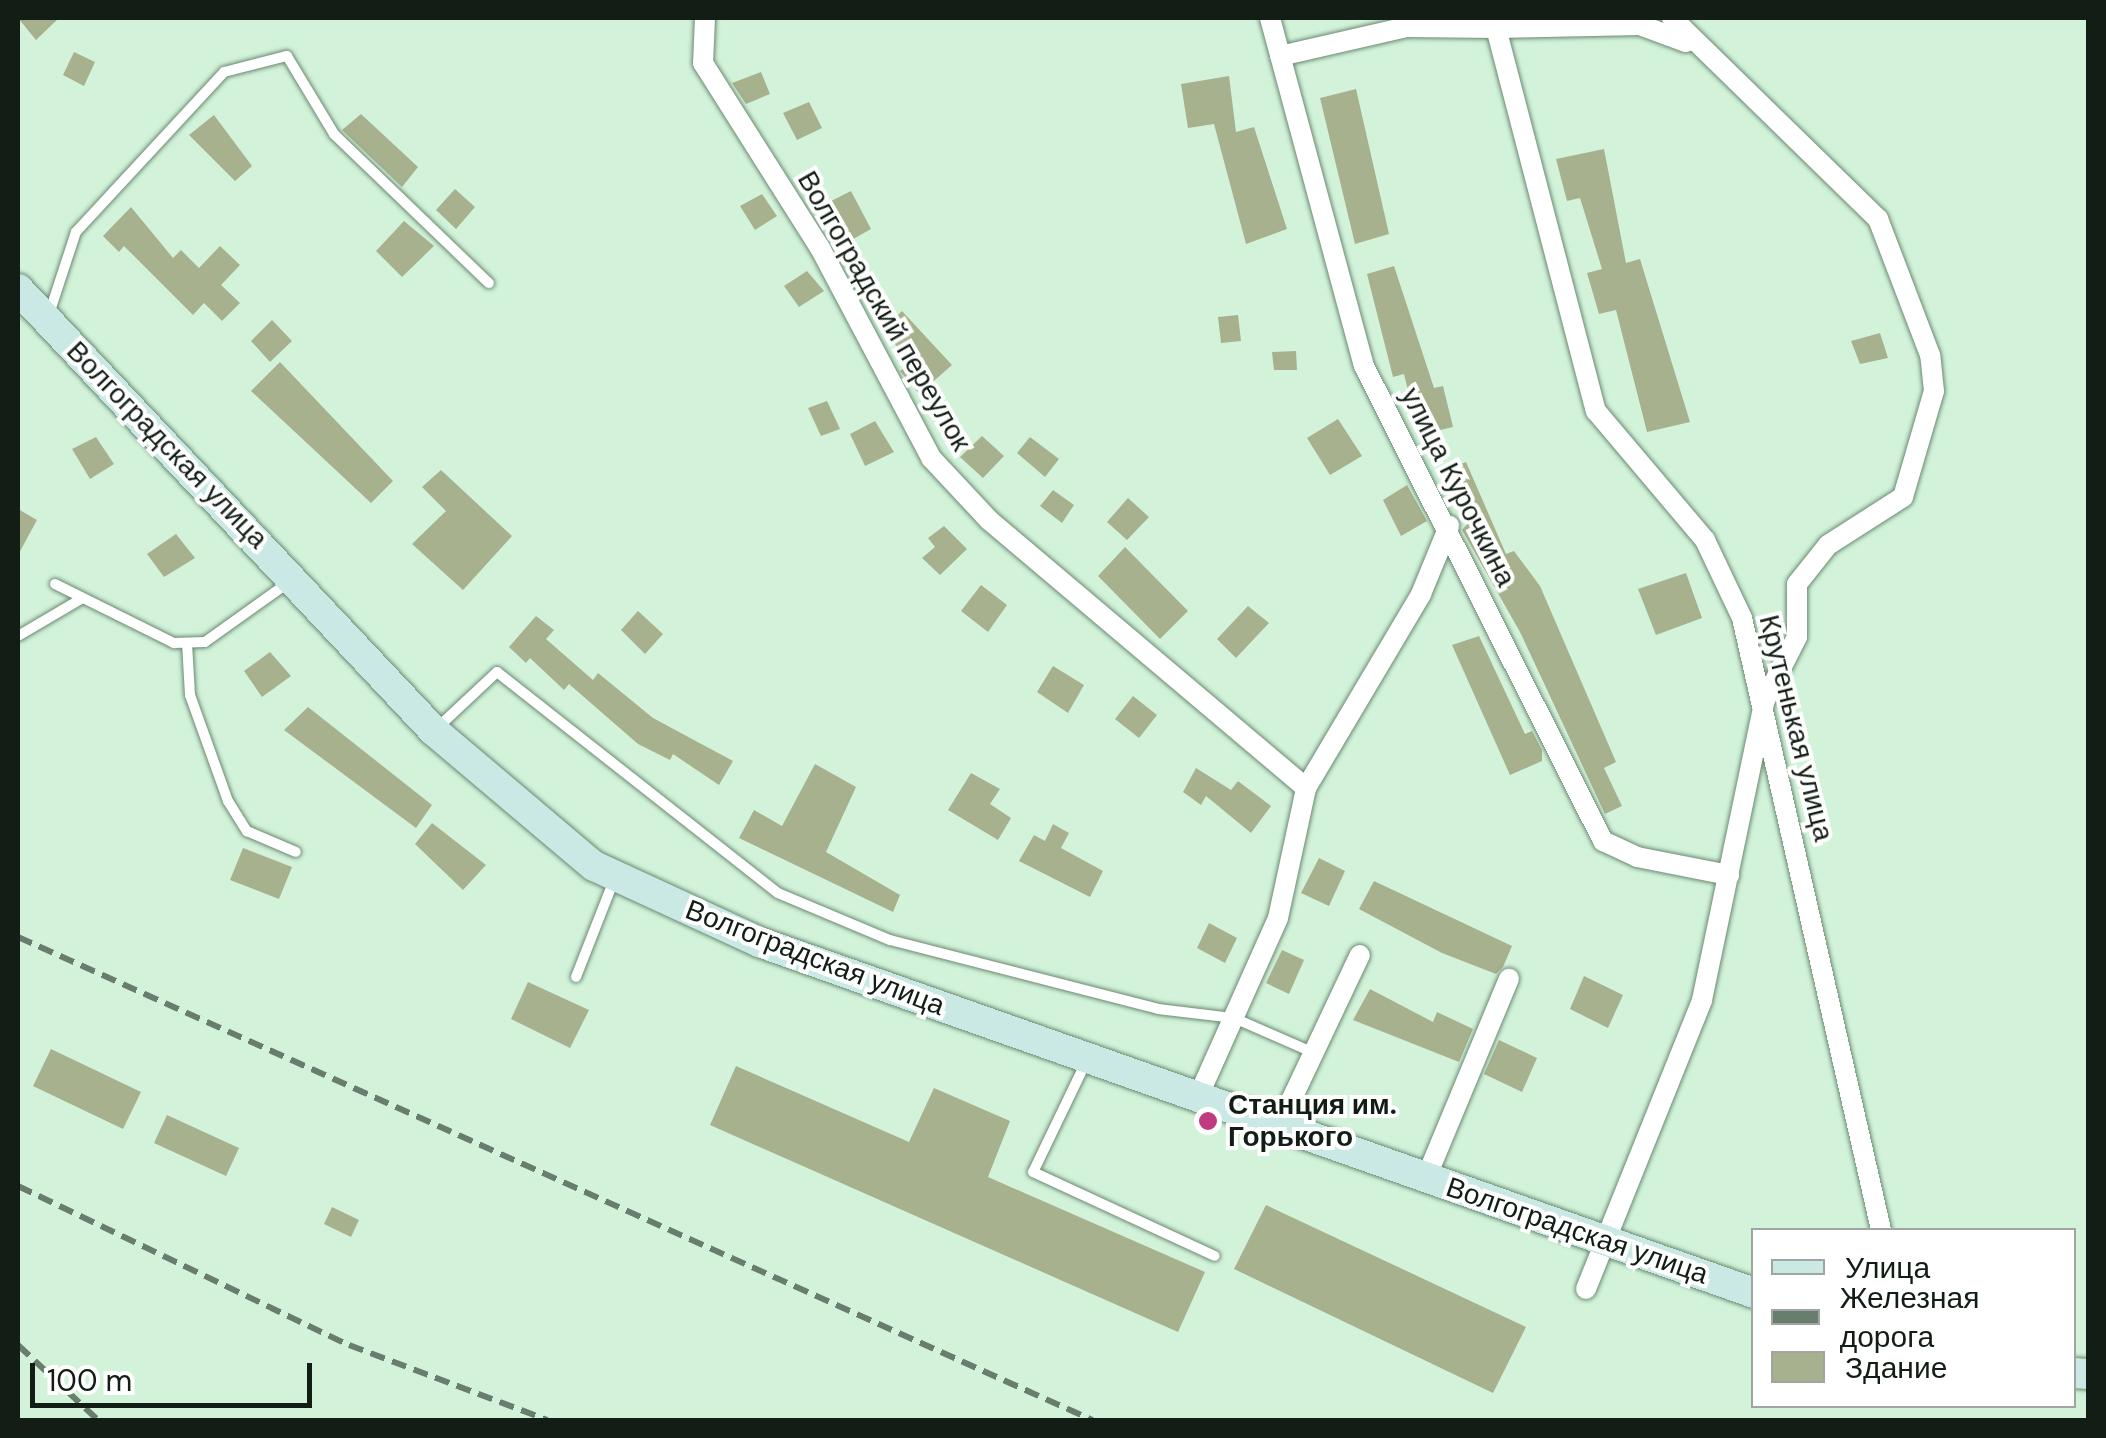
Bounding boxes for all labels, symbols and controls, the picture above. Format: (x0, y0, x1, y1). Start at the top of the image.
street label: Волгоградский переулок (790, 165, 978, 457)
street label: Волгоградская улица (59, 334, 275, 556)
street label: улица Курочкина (1393, 382, 1523, 592)
street label: Крутенькая улица (1752, 612, 1840, 844)
street label: Волгоградская улица (681, 893, 949, 1023)
place label: Станция им. Горького (1228, 1088, 1397, 1154)
marker: Станция им. Горького (1197, 1110, 1219, 1132)
street label: Волгоградская улица (1442, 1170, 1712, 1292)
legend (1751, 1228, 2076, 1408)
text: Улица (1845, 1248, 1930, 1287)
text: Железная дорога (1840, 1278, 1979, 1356)
scale bar (35, 1343, 318, 1405)
text: Здание (1845, 1348, 1947, 1387)
text: 100 m (47, 1361, 132, 1400)

